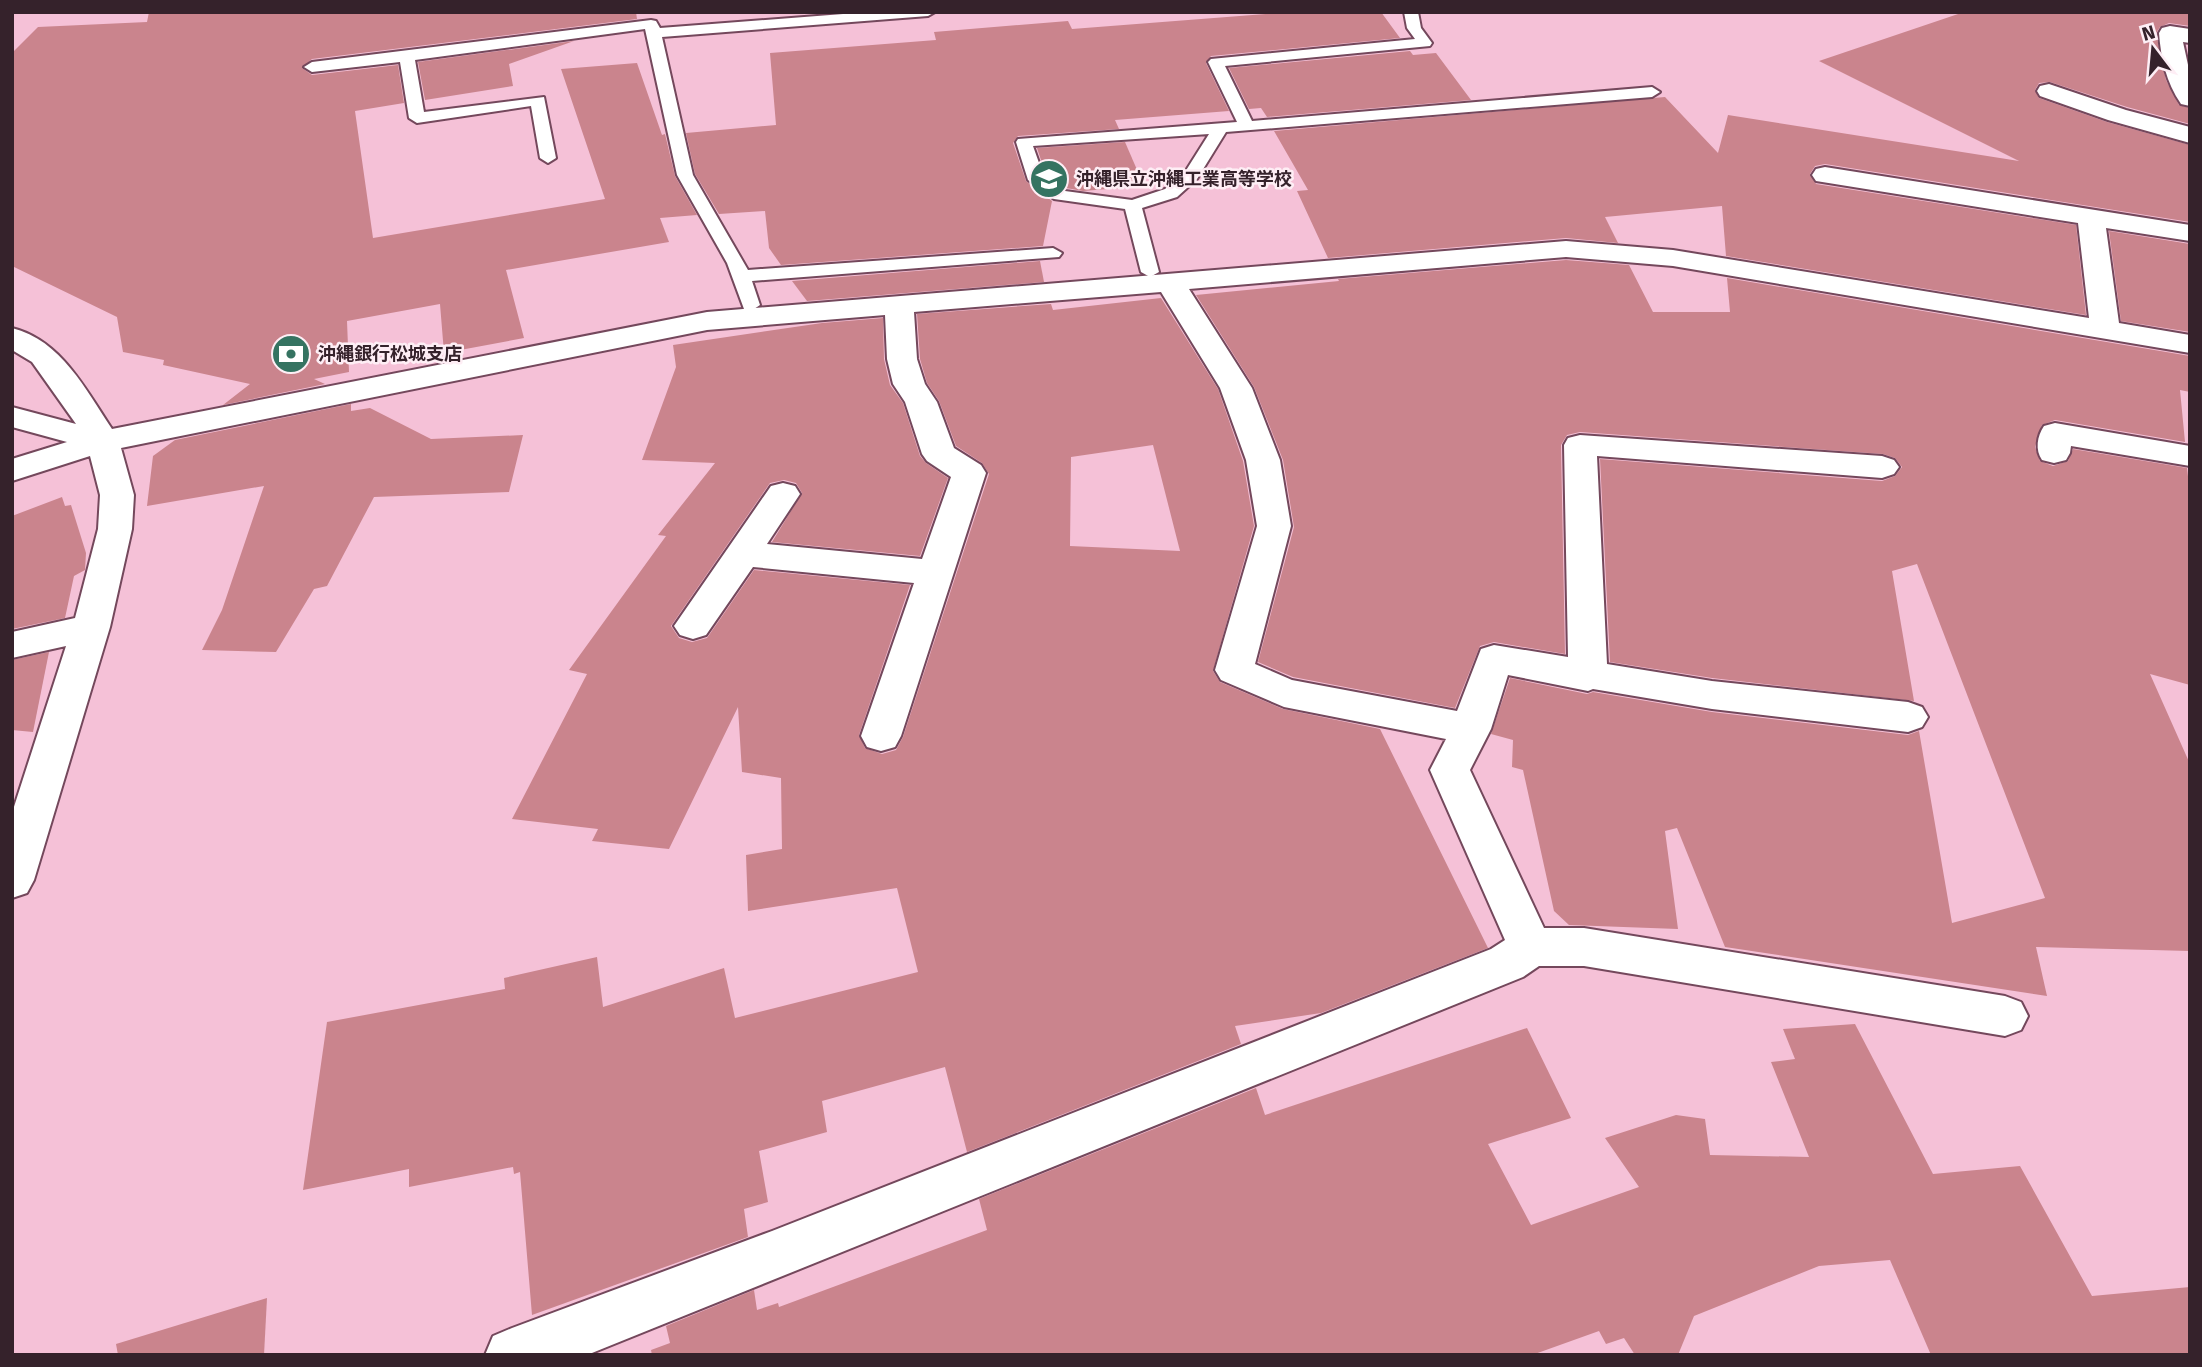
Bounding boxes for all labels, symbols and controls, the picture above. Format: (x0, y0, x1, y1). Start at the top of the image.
north arrow (2118, 14, 2188, 84)
text: N (2139, 20, 2158, 46)
school or university icon: 沖縄県立沖縄工業高等学校 (1028, 158, 1070, 200)
place label: 沖縄県立沖縄工業高等学校 (1076, 168, 1292, 190)
bank icon: 沖縄銀行松城支店 (270, 333, 312, 375)
place label: 沖縄銀行松城支店 (318, 343, 462, 365)

